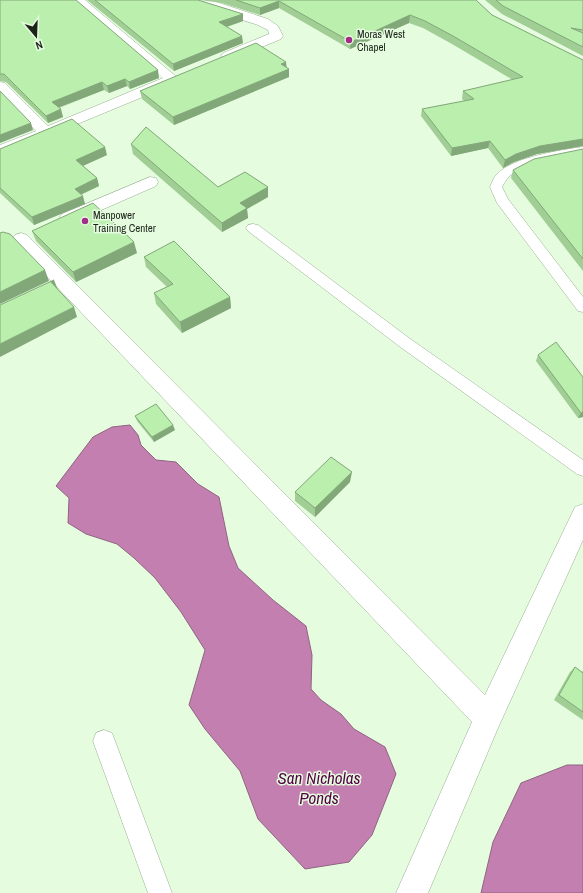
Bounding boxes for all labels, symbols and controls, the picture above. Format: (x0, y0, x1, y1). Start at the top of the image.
north arrow (16, 16, 56, 56)
place label: Moras West Chapel (357, 27, 405, 54)
marker: Moras West Chapel (344, 35, 354, 45)
text: N (34, 38, 45, 53)
place label: Manpower Training Center (93, 208, 156, 235)
marker: Manpower Training Center (80, 216, 90, 226)
water label: San Nicholas Ponds (278, 766, 360, 809)

